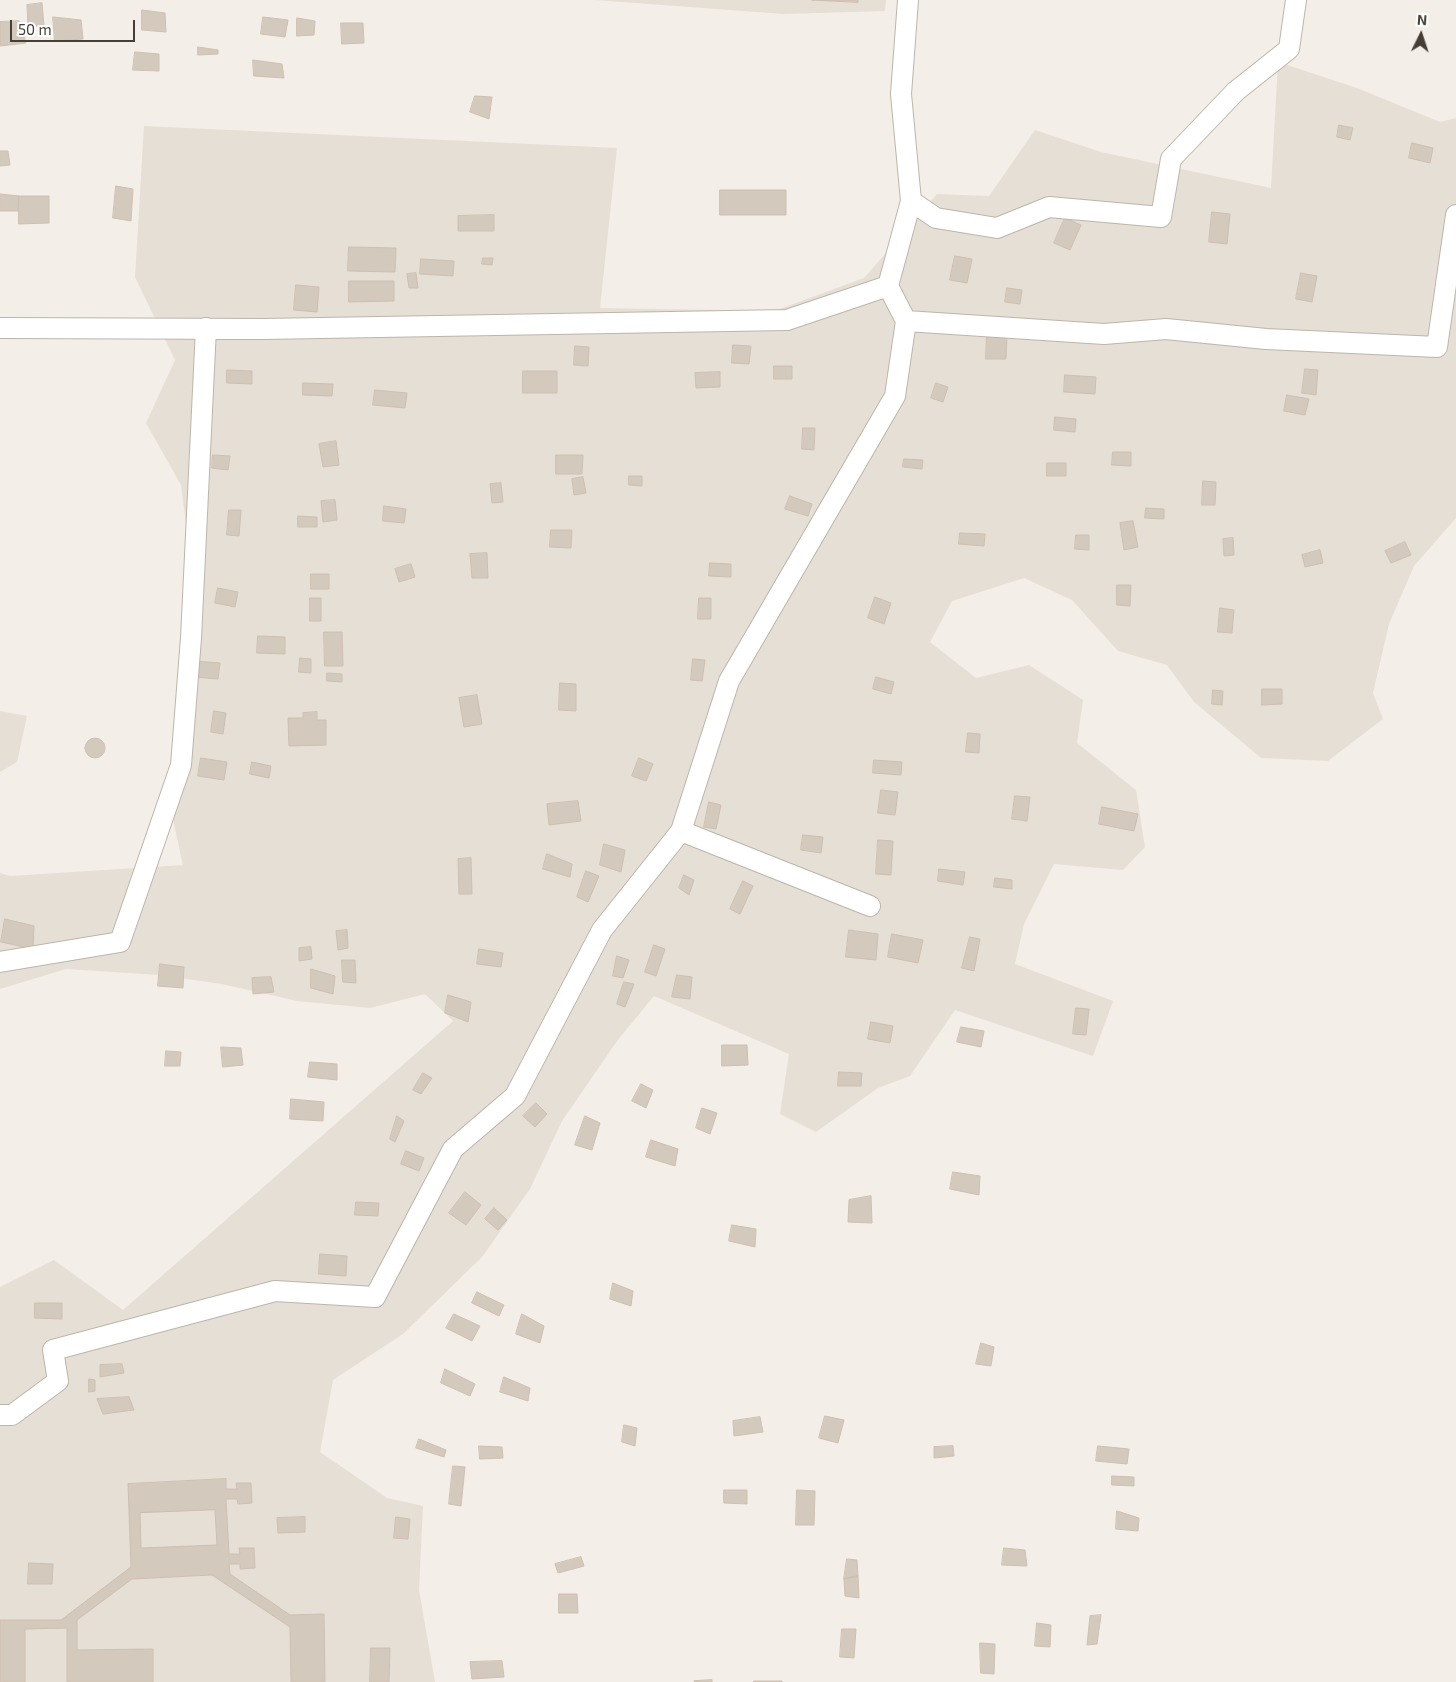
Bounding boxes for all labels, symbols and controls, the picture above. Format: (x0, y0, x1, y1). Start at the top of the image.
scale bar (12, 10, 138, 42)
north arrow (1396, 10, 1446, 60)
text: N (1416, 11, 1428, 28)
text: 50 m (18, 20, 52, 38)

